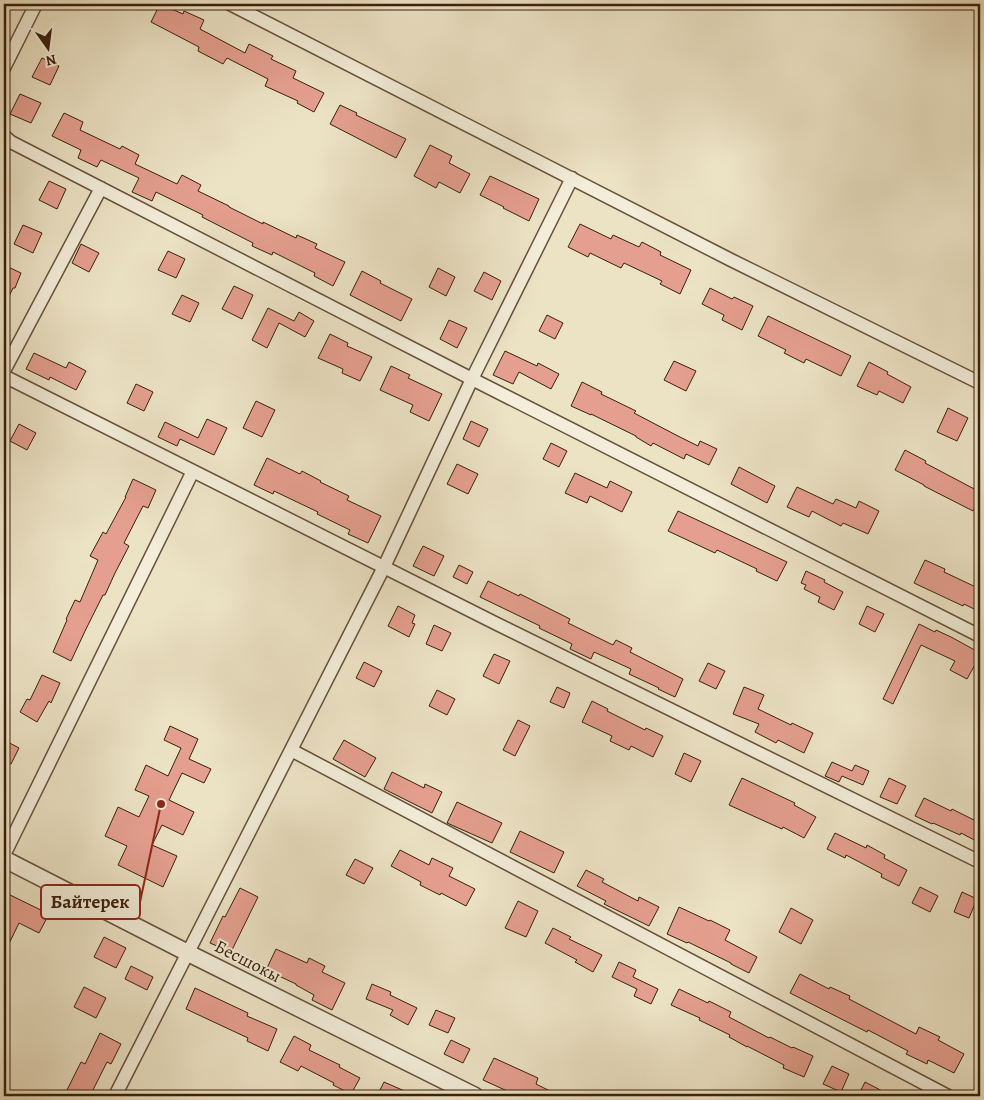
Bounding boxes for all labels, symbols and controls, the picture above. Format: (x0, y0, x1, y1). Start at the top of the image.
north arrow (22, 22, 72, 72)
text: N (44, 50, 58, 71)
callout: Байтерек (41, 885, 140, 919)
text: Байтерек (51, 889, 129, 915)
street label: Бесшокы (211, 934, 285, 988)

